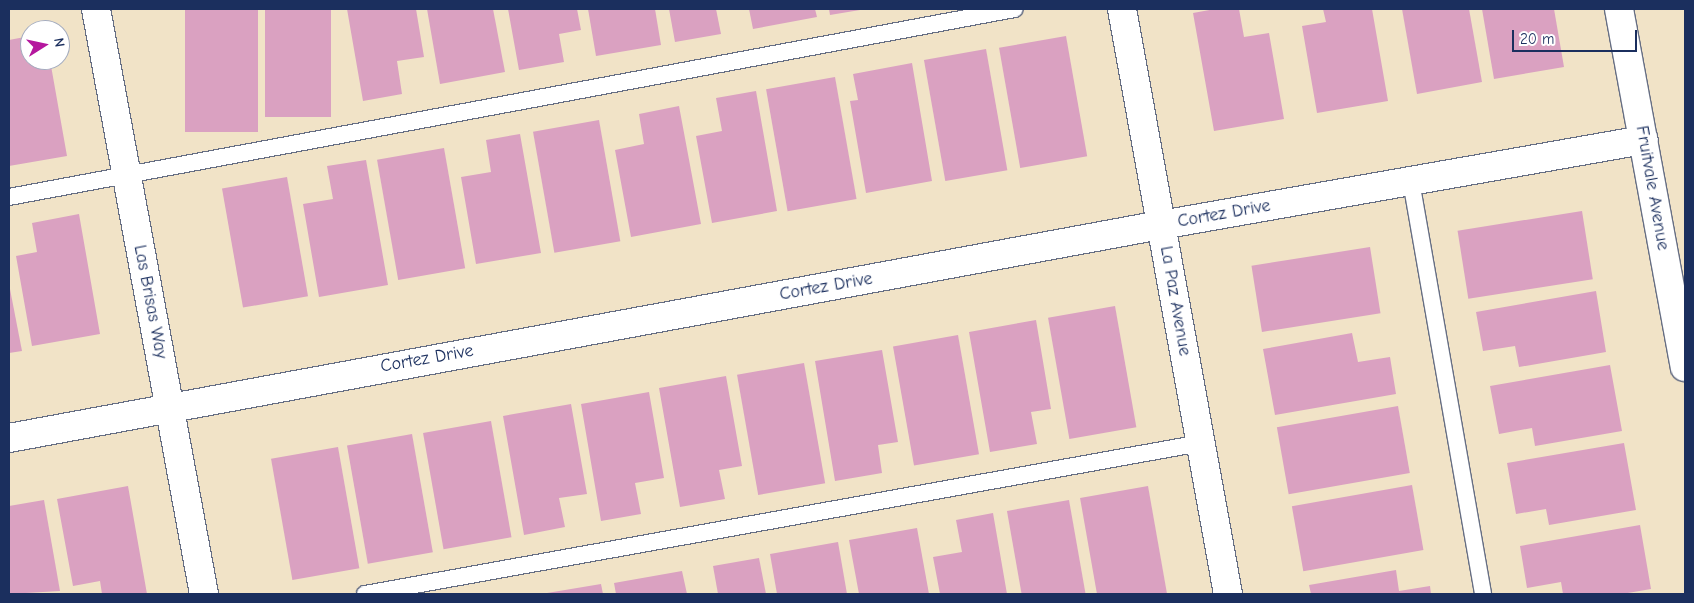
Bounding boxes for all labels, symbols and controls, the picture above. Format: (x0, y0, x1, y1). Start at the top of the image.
north arrow (20, 20, 70, 70)
scale bar (1514, 20, 1639, 52)
text: 20 m (1520, 30, 1554, 48)
text: N (50, 36, 68, 48)
street label: Fruitvale Avenue (1630, 124, 1674, 252)
street label: Cortez Drive (1176, 195, 1272, 233)
street label: Las Brisas Way (128, 243, 172, 361)
street label: La Paz Avenue (1155, 244, 1195, 358)
street label: Cortez Drive (778, 268, 874, 306)
street label: Cortez Drive (379, 340, 475, 378)

